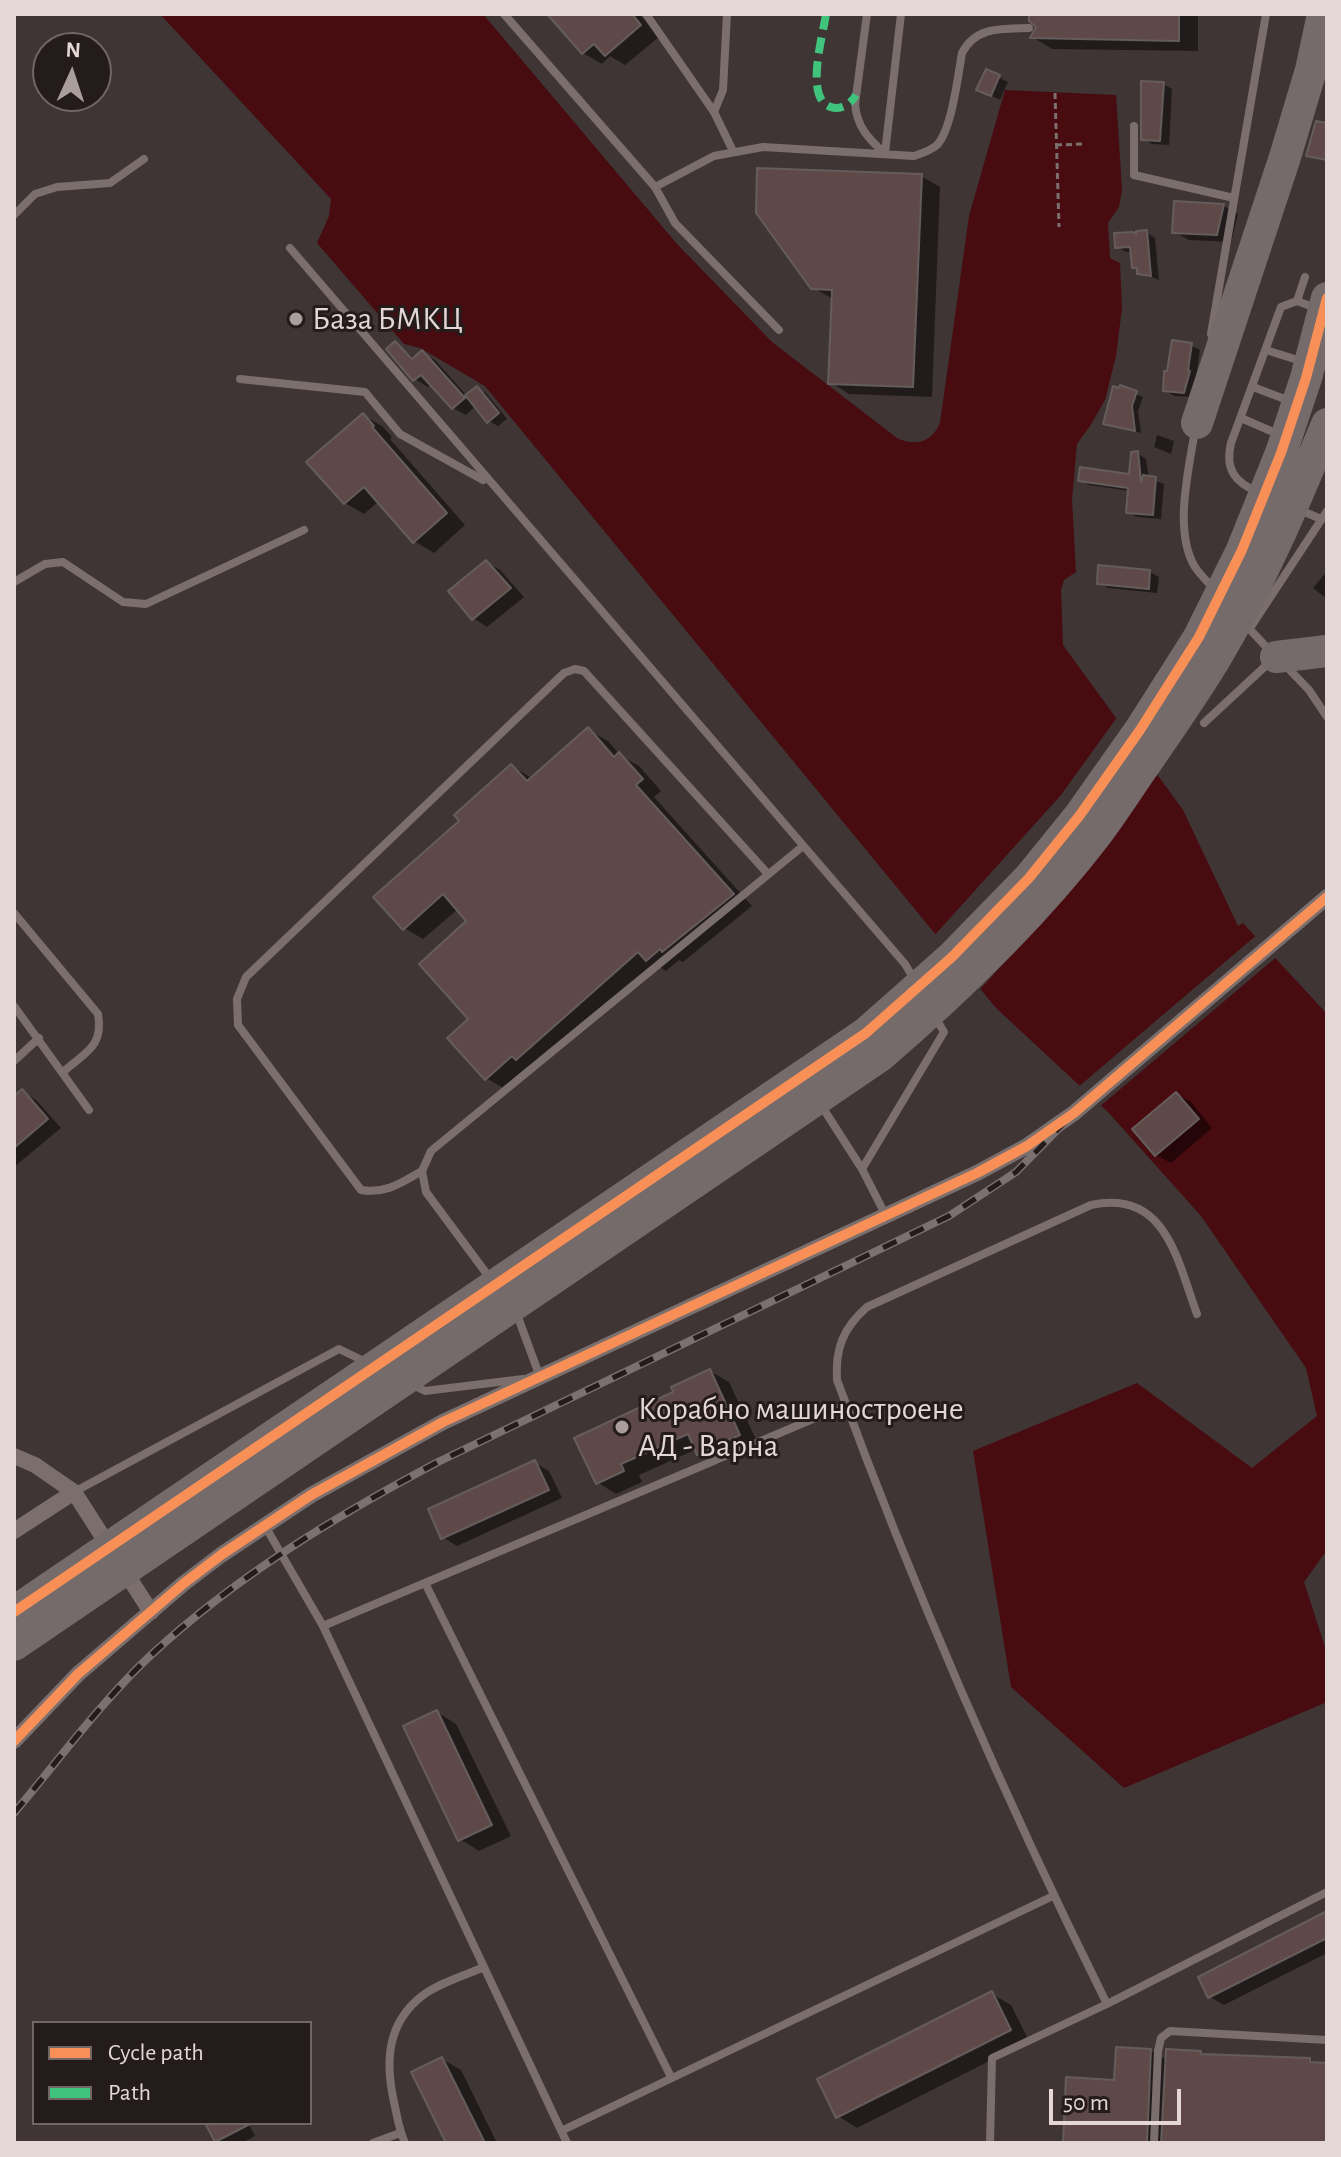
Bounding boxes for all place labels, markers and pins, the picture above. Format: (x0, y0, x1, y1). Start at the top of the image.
place label: База БМКЦ (312, 300, 463, 338)
marker: База БМКЦ (287, 310, 305, 328)
place label: Корабно машиностроене АД - Варна (638, 1390, 964, 1465)
marker: Корабно машиностроене АД - Варна (613, 1418, 631, 1436)

